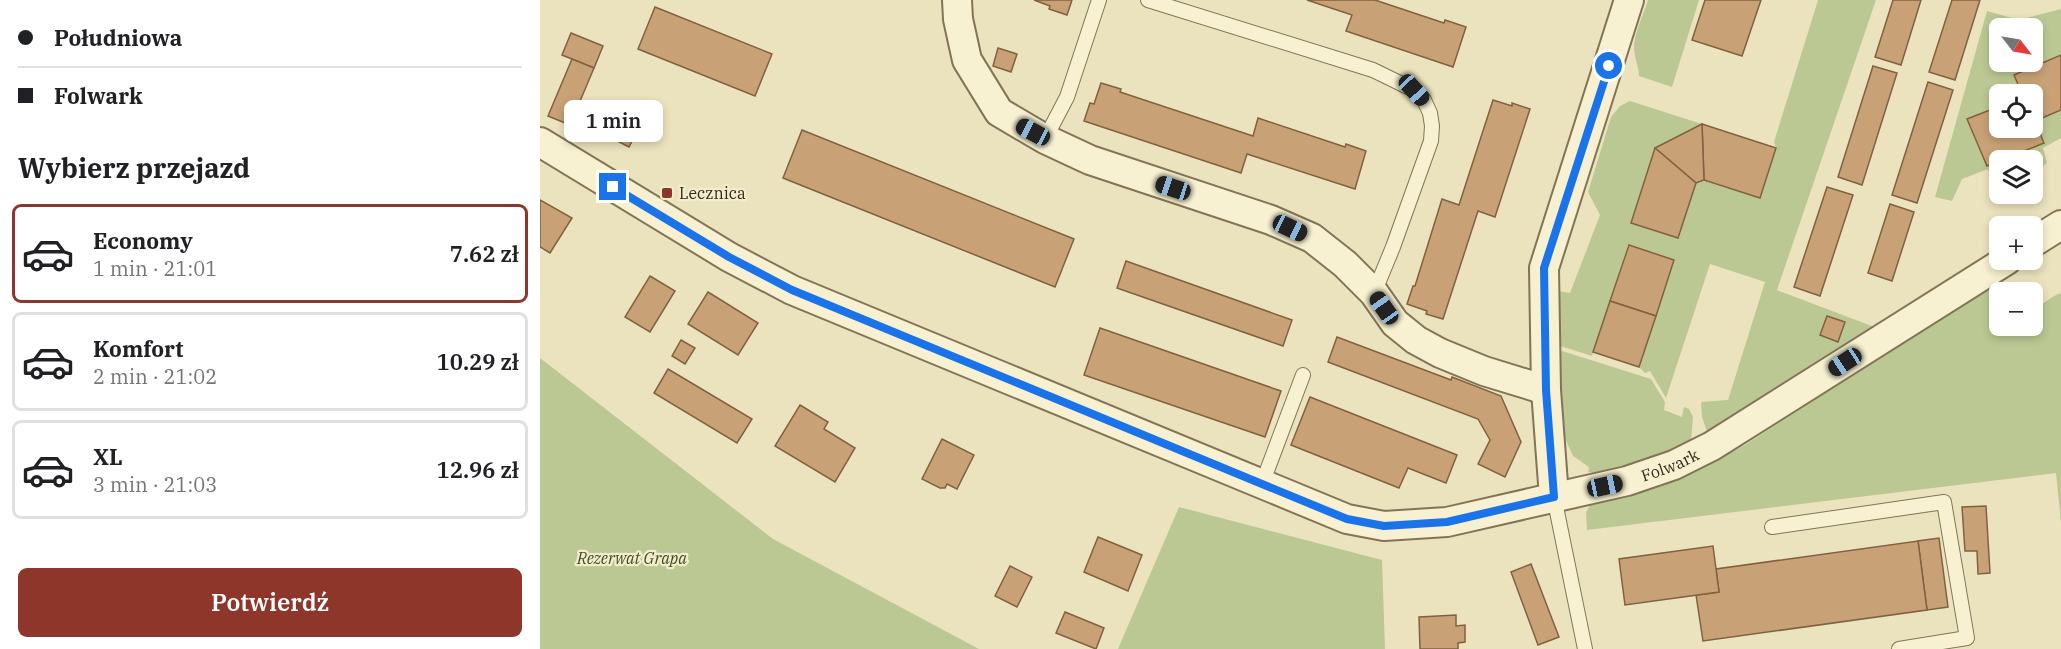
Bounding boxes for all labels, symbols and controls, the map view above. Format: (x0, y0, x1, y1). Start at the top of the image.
north arrow (1989, 18, 2043, 72)
map controls (1989, 18, 2043, 336)
text: Południowa (54, 23, 182, 52)
route start (1595, 52, 1622, 79)
car (1395, 71, 1433, 109)
text: Folwark (54, 81, 143, 110)
button: locate (1989, 84, 2043, 138)
callout: 1 min (563, 100, 662, 142)
text: 1 min (586, 107, 641, 134)
car (1013, 116, 1053, 148)
text: Wybierz przejazd (18, 150, 250, 185)
button: layers (1989, 150, 2043, 204)
route end (599, 173, 626, 200)
car (1153, 174, 1193, 202)
place label: Lecznica (679, 183, 746, 203)
marker: Lecznica (660, 186, 674, 200)
car (1270, 212, 1310, 244)
button: + (1989, 216, 2043, 270)
text: Economy (93, 226, 193, 255)
icon: car (21, 227, 75, 281)
text: 7.62 zł (450, 239, 519, 268)
text: 1 min · 21:01 (93, 255, 217, 282)
button: − (1989, 282, 2043, 336)
car (1366, 288, 1402, 328)
text: Komfort (93, 334, 183, 363)
icon: car (21, 335, 75, 389)
car (1825, 345, 1865, 379)
text: 10.29 zł (437, 347, 519, 376)
text: 2 min · 21:02 (93, 363, 217, 390)
text: XL (93, 442, 123, 471)
icon: car (21, 443, 75, 497)
street label: Folwark (1638, 444, 1703, 485)
text: 12.96 zł (437, 455, 519, 484)
text: 3 min · 21:03 (93, 471, 217, 498)
car (1586, 473, 1624, 499)
park label: Rezerwat Grapa (576, 548, 687, 568)
button: Potwierdź (18, 568, 522, 637)

